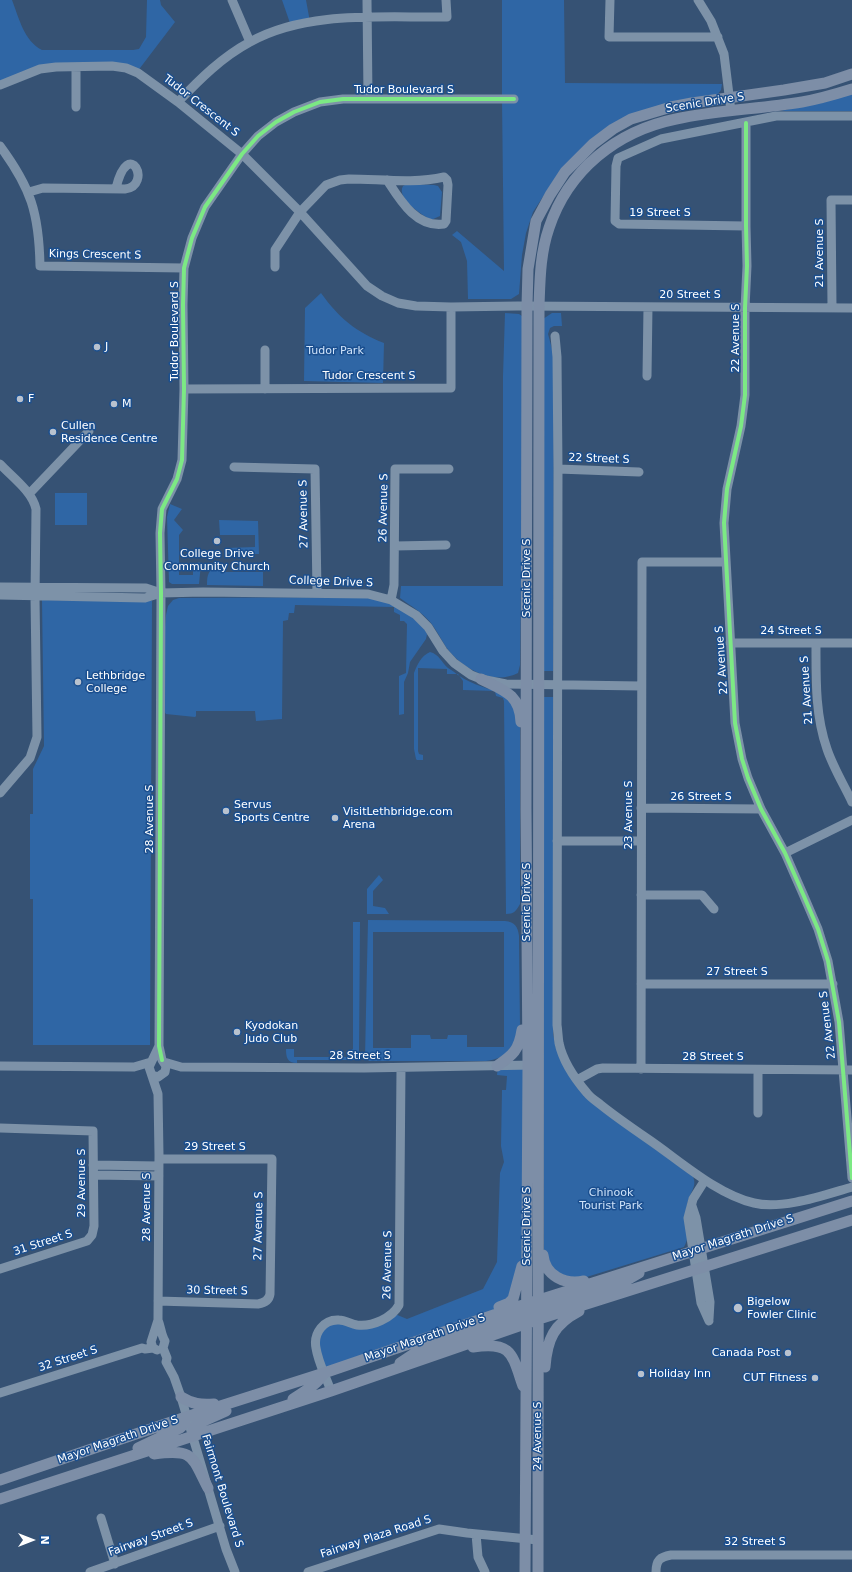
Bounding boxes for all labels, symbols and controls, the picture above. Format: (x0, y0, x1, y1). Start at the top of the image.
street label: Tudor Crescent S (160, 72, 242, 140)
street label: Tudor Boulevard S (354, 83, 454, 97)
street label: Scenic Drive S (665, 90, 745, 116)
street label: 19 Street S (629, 206, 691, 220)
street label: 21 Avenue S (813, 219, 827, 287)
street label: Kings Crescent S (49, 248, 141, 262)
street label: Tudor Boulevard S (168, 281, 182, 381)
street label: 20 Street S (659, 288, 721, 302)
street label: 22 Avenue S (729, 304, 743, 372)
place label: J (105, 340, 108, 354)
marker: J (92, 342, 102, 352)
park label: Tudor Park (306, 344, 364, 358)
street label: Tudor Crescent S (323, 369, 415, 383)
place label: F (28, 392, 34, 406)
marker: F (15, 394, 25, 404)
place label: M (122, 397, 131, 411)
marker: M (109, 399, 119, 409)
place label: Cullen Residence Centre (61, 419, 158, 445)
marker: Cullen Residence Centre (48, 427, 58, 437)
street label: 22 Street S (568, 451, 630, 467)
street label: 26 Avenue S (377, 473, 391, 543)
street label: 27 Avenue S (297, 479, 311, 549)
marker: College Drive Community Church (212, 536, 222, 546)
street label: Scenic Drive S (520, 538, 534, 618)
place label: College Drive Community Church (164, 547, 270, 573)
street label: College Drive S (289, 574, 373, 590)
street label: 24 Street S (760, 624, 822, 638)
street label: 22 Avenue S (713, 625, 731, 695)
street label: 21 Avenue S (798, 655, 816, 725)
place label: Lethbridge College (86, 669, 145, 695)
marker: Lethbridge College (73, 677, 83, 687)
street label: 23 Avenue S (622, 781, 636, 849)
street label: 28 Avenue S (143, 785, 157, 853)
street label: 26 Street S (670, 790, 732, 804)
place label: Servus Sports Centre (234, 798, 310, 824)
place label: VisitLethbridge.com Arena (343, 805, 453, 831)
marker: Servus Sports Centre (221, 806, 231, 816)
marker: VisitLethbridge.com Arena (330, 813, 340, 823)
street label: Scenic Drive S (520, 862, 534, 942)
street label: 27 Street S (706, 965, 768, 979)
street label: 22 Avenue S (817, 990, 839, 1060)
place label: Kyodokan Judo Club (245, 1019, 298, 1045)
marker: Kyodokan Judo Club (232, 1027, 242, 1037)
street label: 28 Street S (329, 1049, 391, 1063)
street label: 28 Street S (682, 1050, 744, 1064)
street label: 29 Street S (184, 1140, 246, 1154)
street label: 29 Avenue S (75, 1149, 89, 1217)
street label: 28 Avenue S (140, 1173, 154, 1241)
street label: Scenic Drive S (520, 1186, 534, 1266)
park label: Chinook Tourist Park (579, 1186, 643, 1212)
street label: 27 Avenue S (252, 1191, 266, 1261)
street label: Mayor Magrath Drive S (671, 1212, 795, 1264)
street label: 31 Street S (12, 1227, 74, 1259)
street label: 26 Avenue S (381, 1230, 395, 1300)
street label: 30 Street S (186, 1284, 248, 1298)
place label: Bigelow Fowler Clinic (747, 1295, 816, 1321)
marker: Bigelow Fowler Clinic (732, 1302, 744, 1314)
street label: Mayor Magrath Drive S (363, 1311, 487, 1365)
street label: 32 Street S (37, 1343, 99, 1375)
place label: Canada Post (712, 1346, 780, 1360)
marker: Canada Post (783, 1348, 793, 1358)
place label: Holiday Inn (649, 1367, 711, 1381)
marker: Holiday Inn (636, 1369, 646, 1379)
place label: CUT Fitness (743, 1371, 807, 1385)
marker: CUT Fitness (810, 1373, 820, 1383)
street label: 24 Avenue S (531, 1402, 545, 1470)
street label: Mayor Magrath Drive S (56, 1413, 180, 1467)
street label: Fairmont Boulevard S (198, 1433, 246, 1549)
street label: Fairway Plaza Road S (319, 1513, 433, 1561)
street label: Fairway Street S (107, 1517, 195, 1559)
north arrow (12, 1520, 52, 1560)
text: N (38, 1535, 51, 1545)
street label: 32 Street S (724, 1535, 786, 1549)

